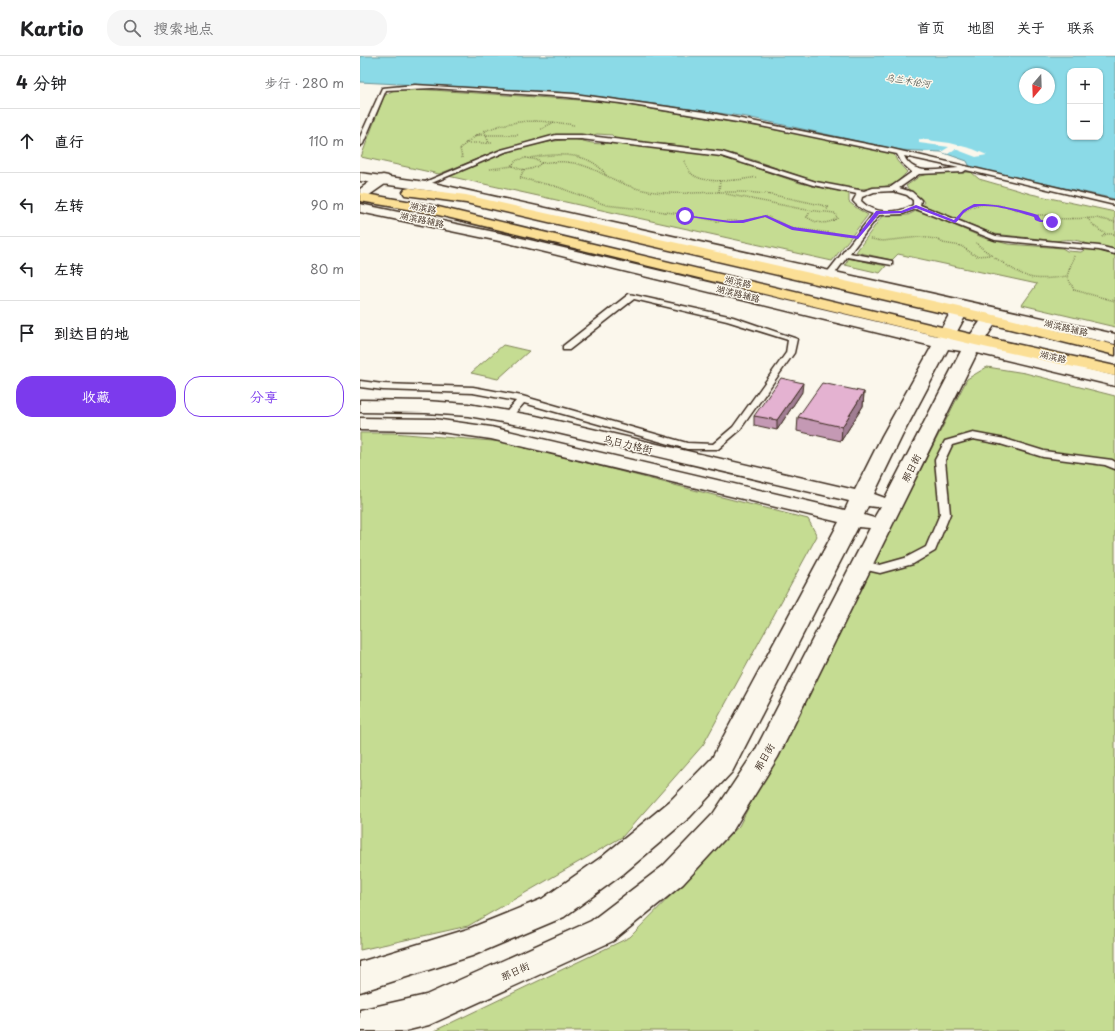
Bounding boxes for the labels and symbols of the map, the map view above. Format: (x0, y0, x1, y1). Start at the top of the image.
north arrow (1019, 68, 1055, 104)
water label: 乌兰木伦河 (885, 70, 933, 91)
street label: 湖滨路 (409, 197, 438, 217)
street label: 湖滨路辅路 (399, 207, 446, 231)
route start (676, 207, 694, 225)
route end (1043, 213, 1061, 231)
street label: 湖滨路 (723, 271, 753, 291)
street label: 湖滨路辅路 (715, 281, 762, 305)
street label: 湖滨路辅路 (1043, 315, 1090, 339)
street label: 湖滨路 (1038, 346, 1068, 366)
street label: 乌日力格街 (602, 431, 654, 456)
street label: 那日街 (897, 451, 924, 485)
street label: 那日街 (750, 740, 778, 773)
street label: 那日街 (498, 957, 532, 984)

